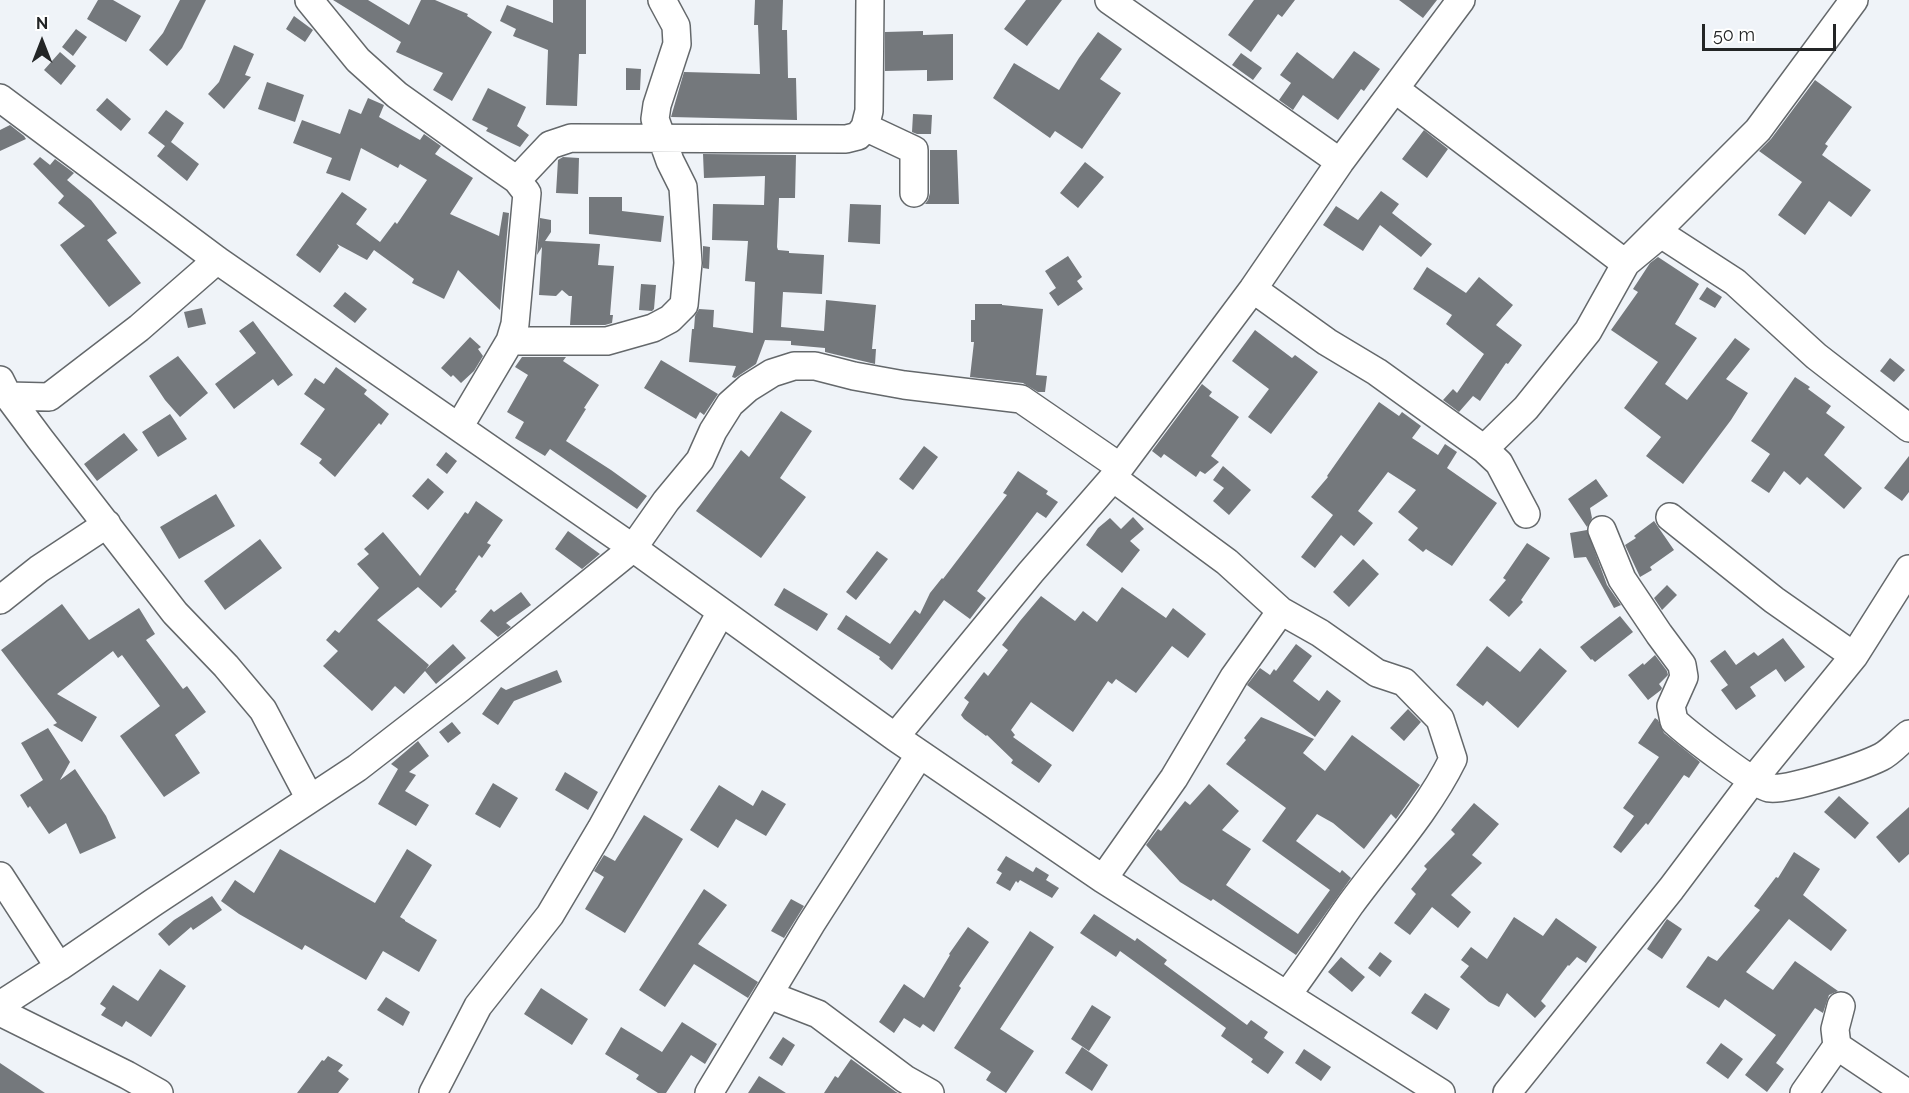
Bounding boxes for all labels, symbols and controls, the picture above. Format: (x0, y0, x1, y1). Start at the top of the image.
north arrow (12, 12, 72, 72)
scale bar (1705, 12, 1838, 50)
text: N (36, 14, 48, 33)
text: 50 m (1713, 24, 1755, 45)

